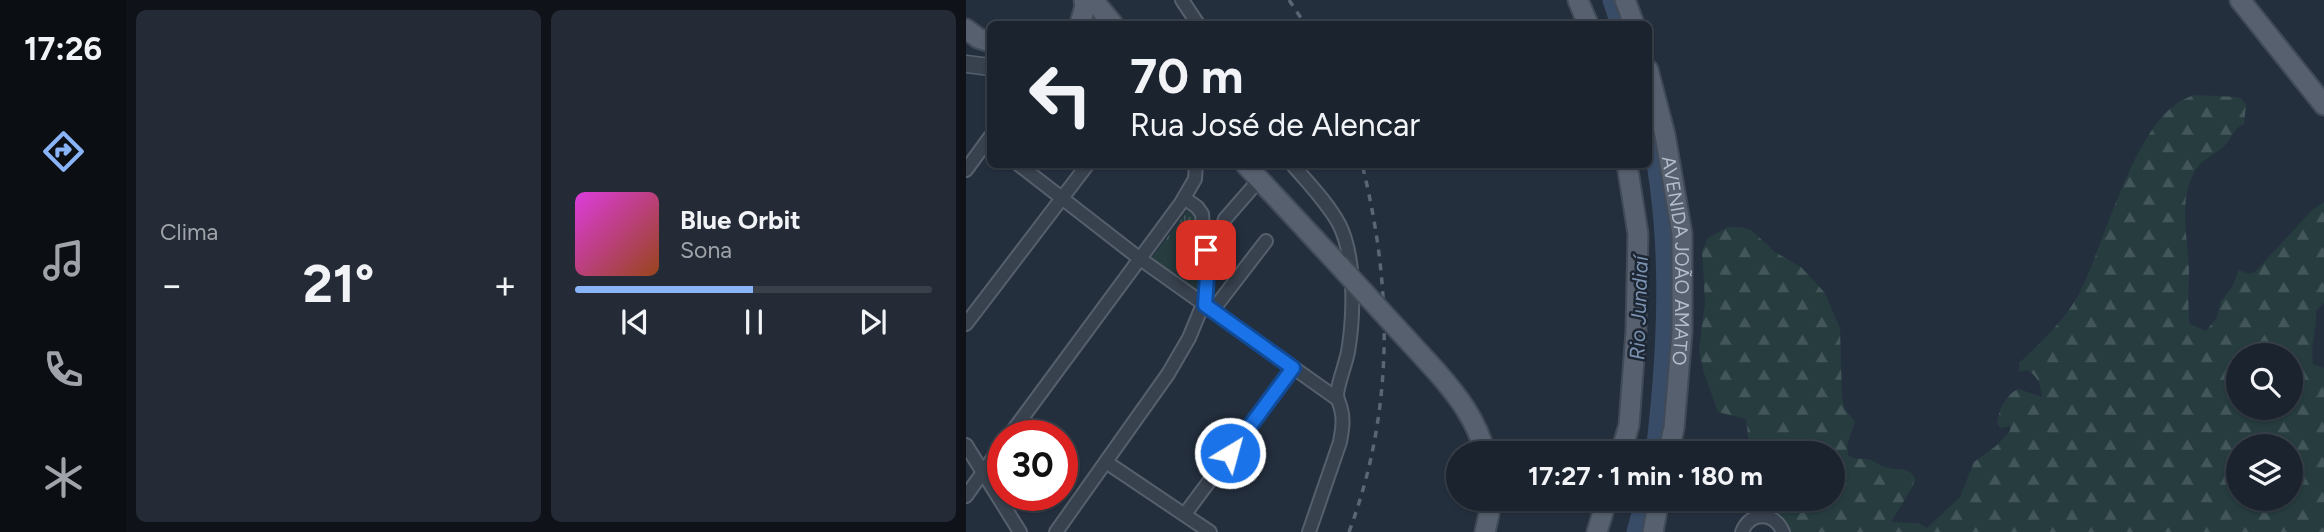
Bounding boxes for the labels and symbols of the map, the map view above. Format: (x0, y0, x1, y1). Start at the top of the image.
street label: AVENIDA JOÃO AMATO (1657, 154, 1693, 367)
pin (1176, 220, 1236, 280)
water label: Rio Jundiaí (1624, 252, 1653, 360)
position arrow (1193, 416, 1267, 490)
speed limit sign: 30 (987, 420, 1078, 511)

